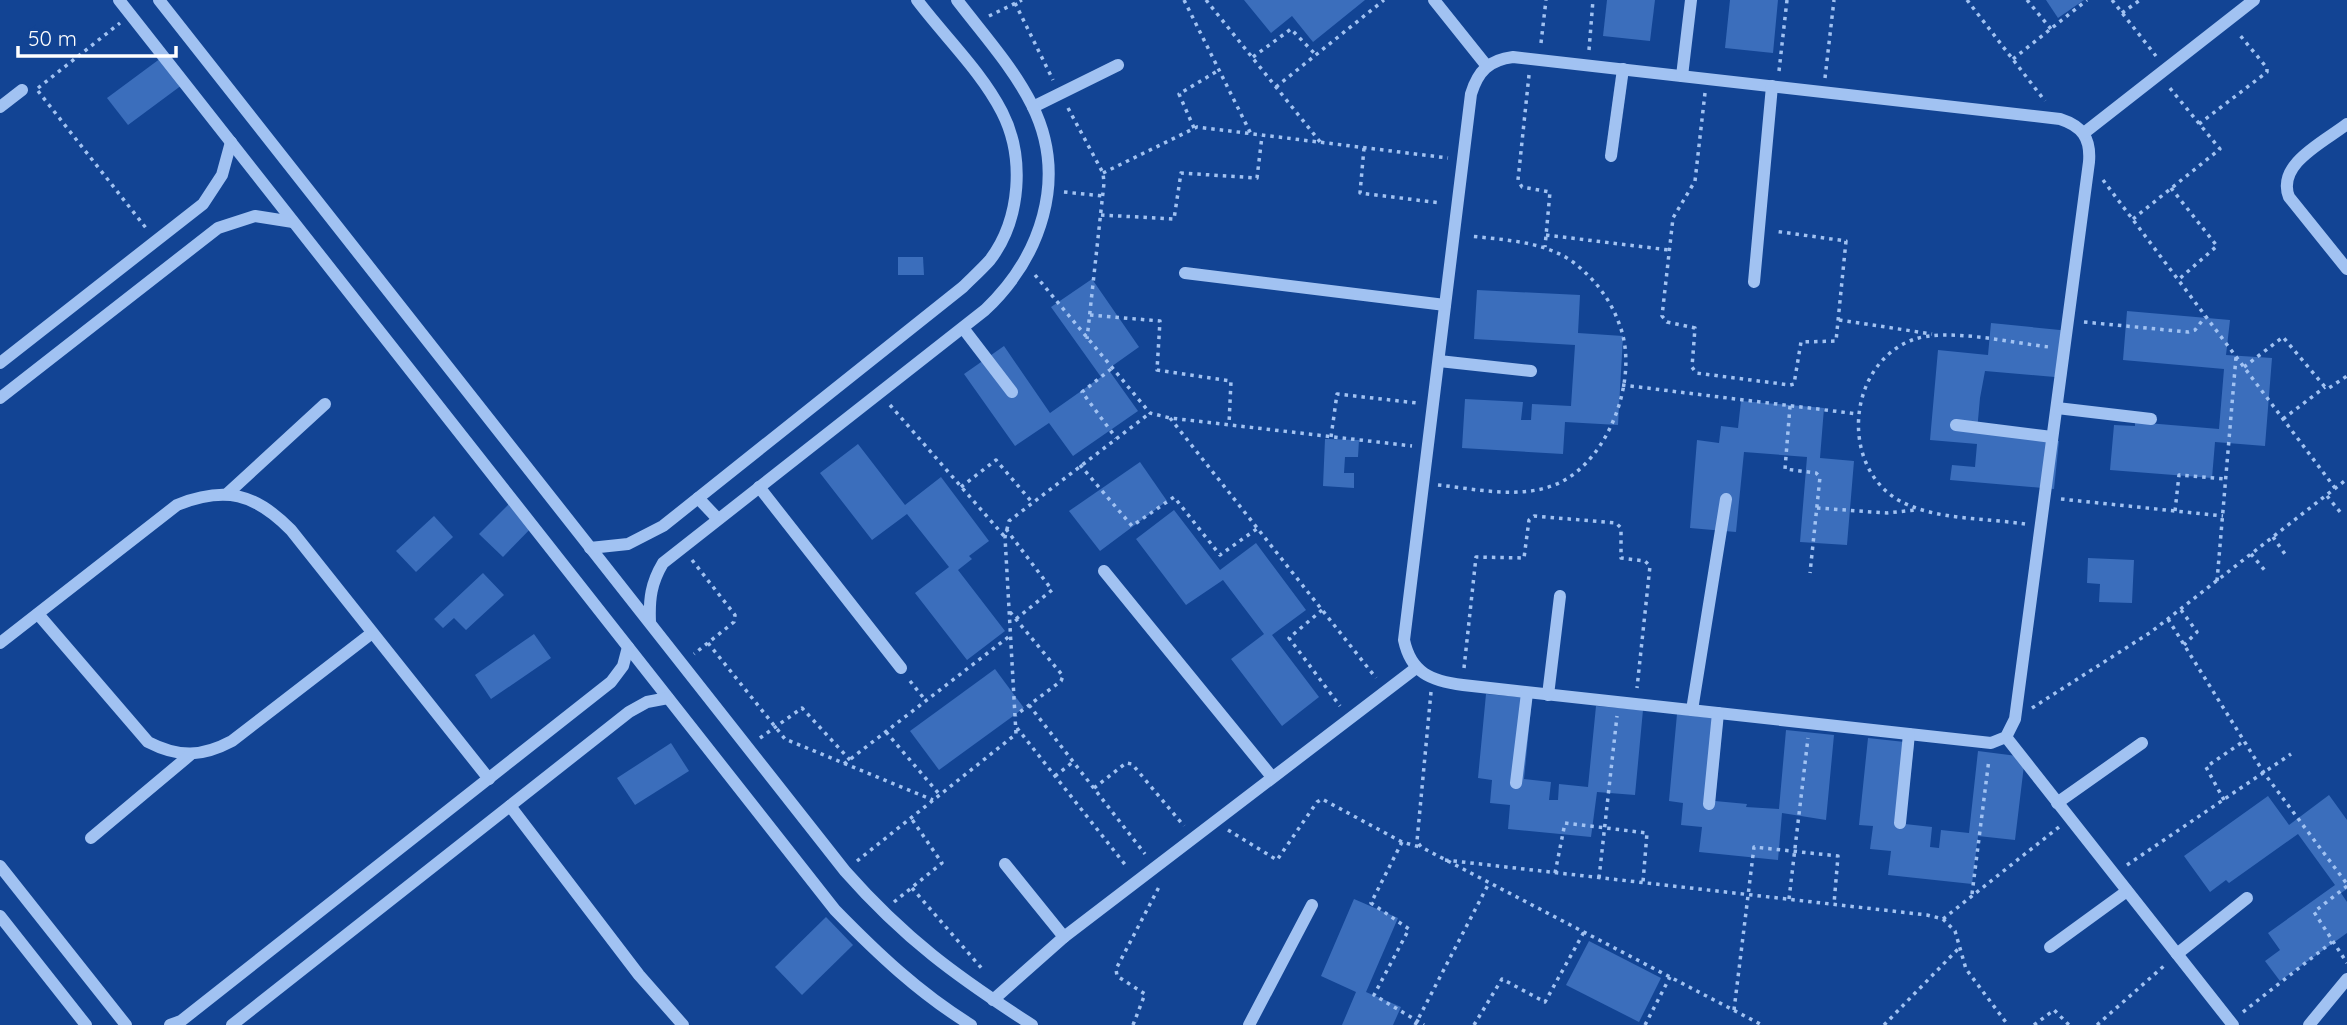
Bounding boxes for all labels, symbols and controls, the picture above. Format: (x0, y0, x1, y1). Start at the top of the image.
scale bar (18, 14, 175, 58)
text: 50 m (28, 25, 77, 51)

